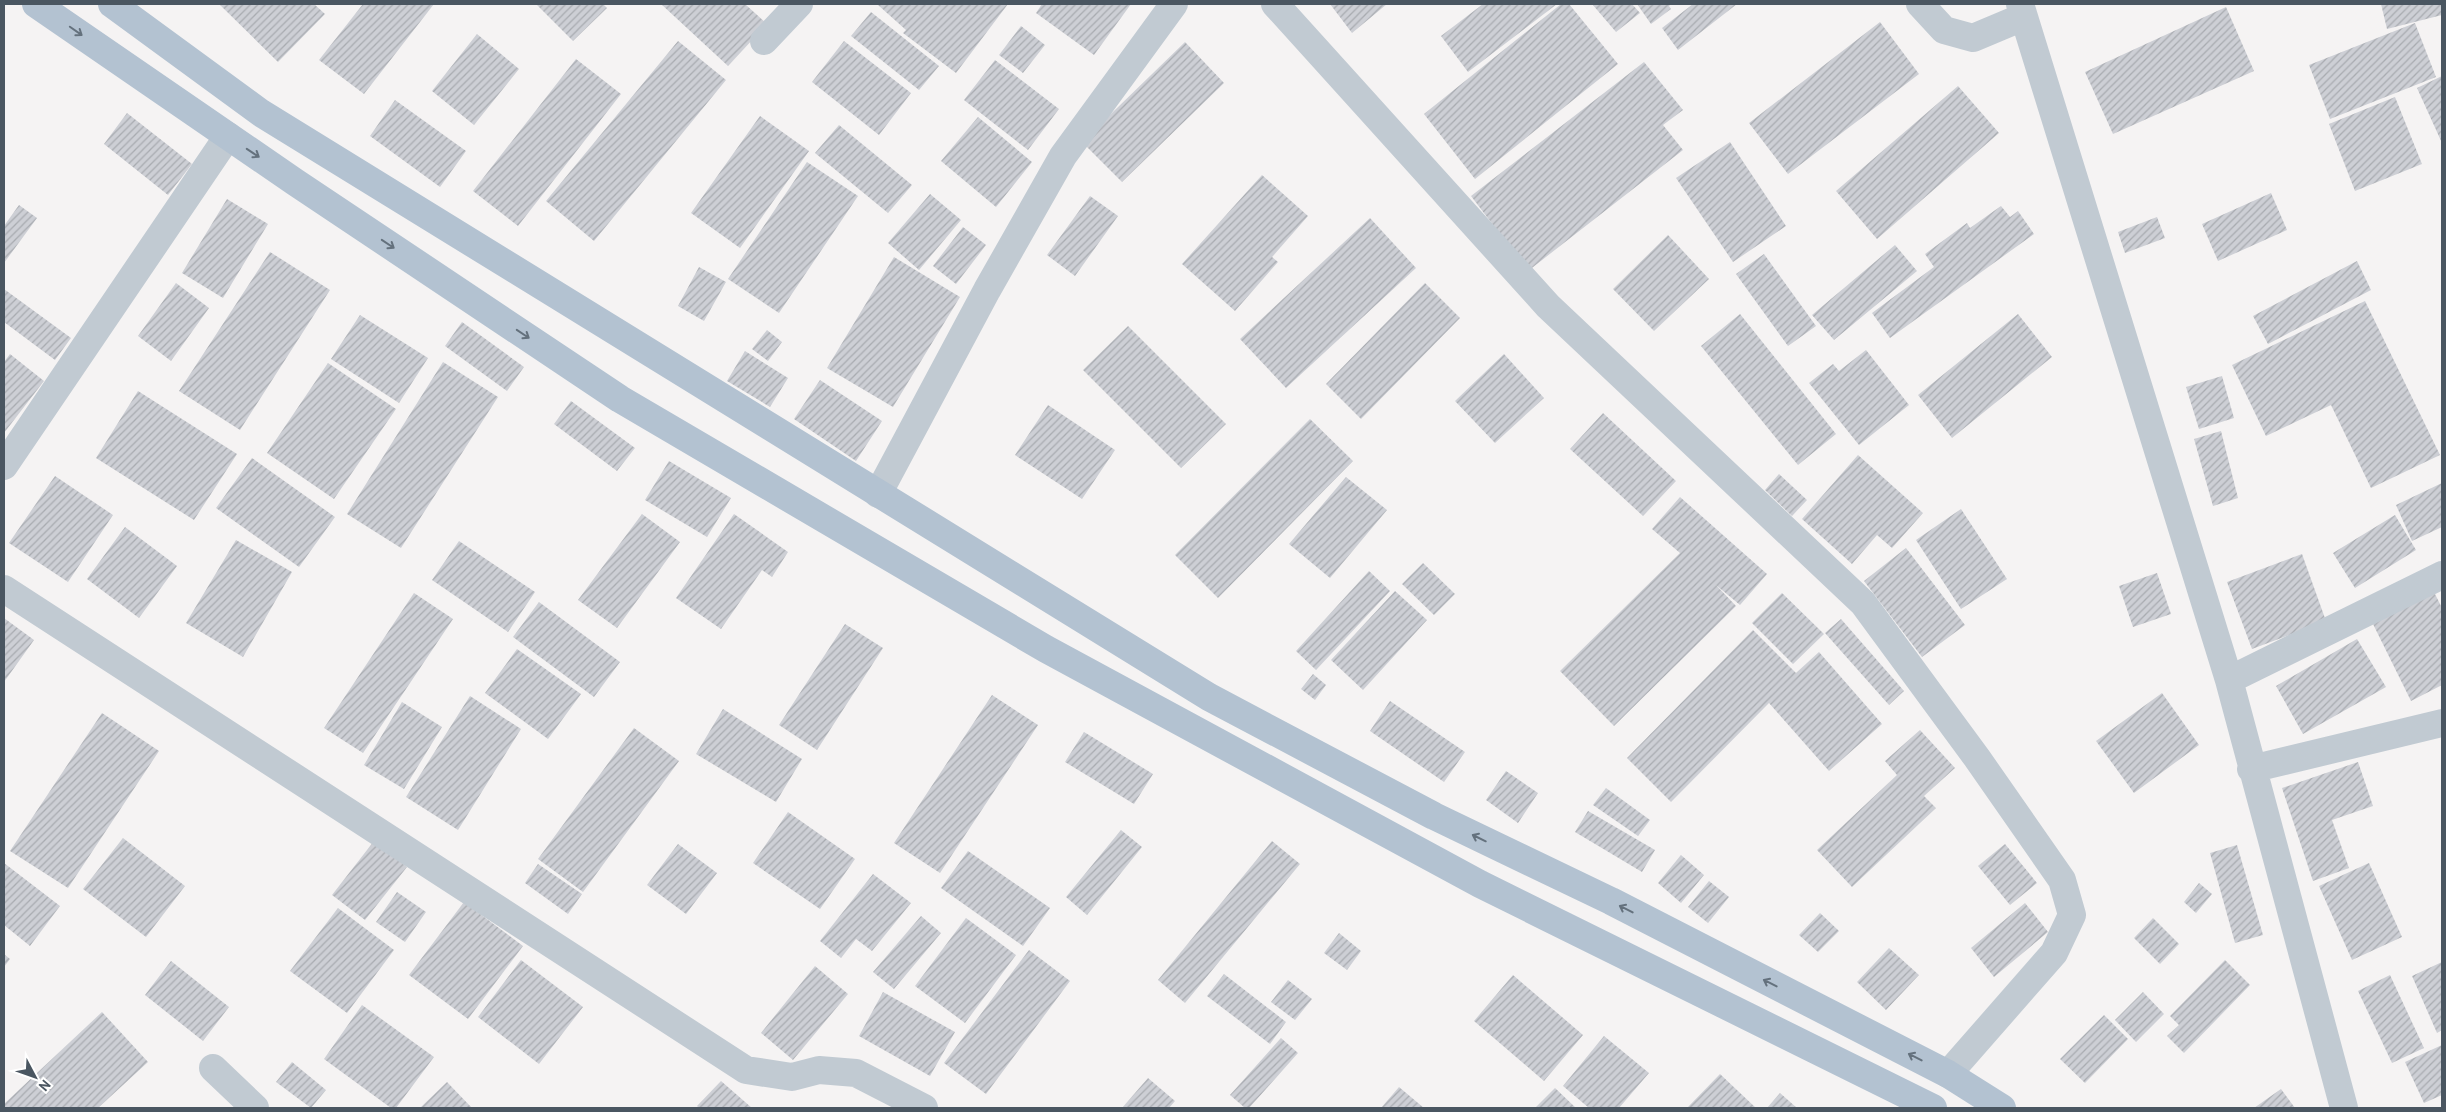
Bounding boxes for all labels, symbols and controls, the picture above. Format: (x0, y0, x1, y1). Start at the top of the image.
one-way arrow (68, 26, 82, 36)
one-way arrow (246, 148, 260, 158)
one-way arrow (380, 239, 394, 249)
one-way arrow (516, 329, 530, 339)
one-way arrow (1472, 833, 1487, 843)
one-way arrow (1618, 904, 1633, 914)
one-way arrow (1763, 978, 1778, 988)
north arrow (10, 1052, 60, 1102)
one-way arrow (1908, 1052, 1923, 1061)
text: N (35, 1076, 55, 1095)

